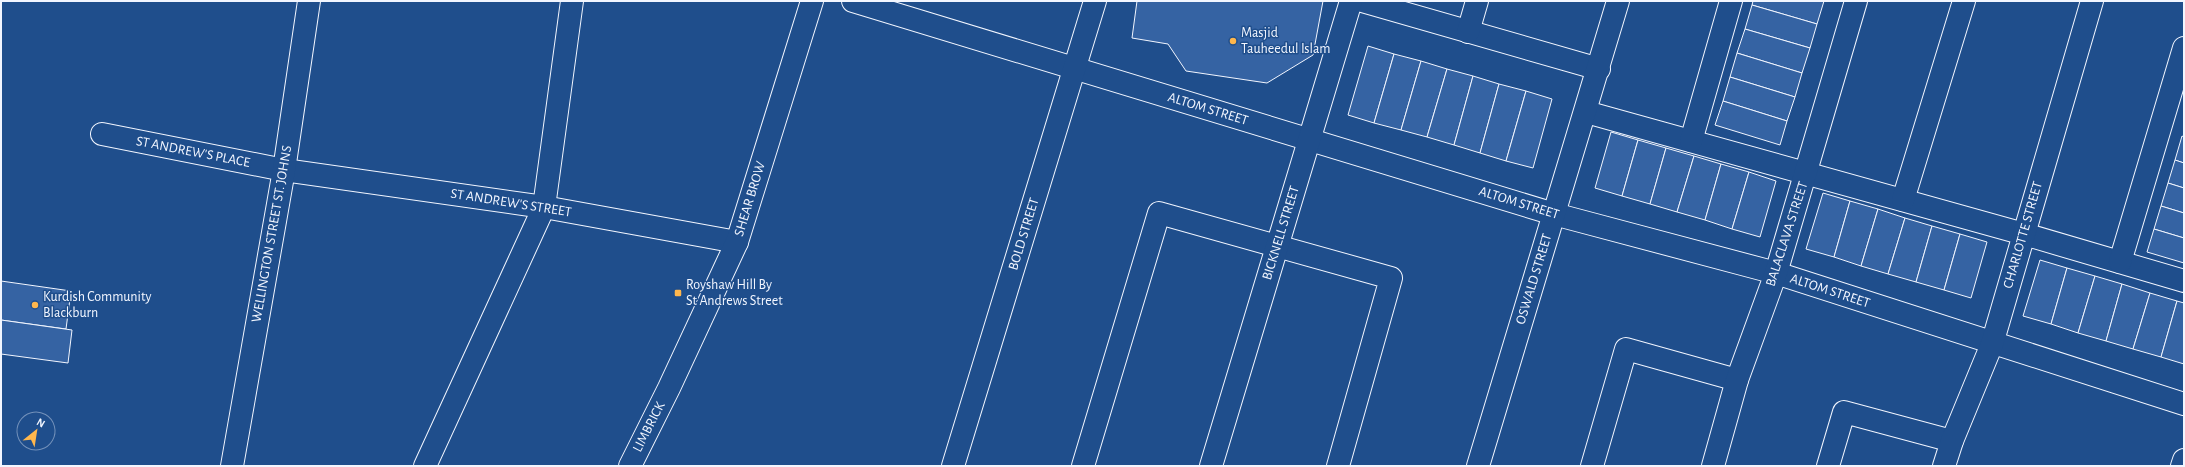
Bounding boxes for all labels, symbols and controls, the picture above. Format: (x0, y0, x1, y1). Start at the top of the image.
place label: Masjid Tauheedul Islam (1241, 26, 1331, 56)
marker: Masjid Tauheedul Islam (1228, 36, 1238, 46)
street label: ALTOM STREET (1166, 90, 1250, 128)
street label: ST ANDREW'S PLACE (135, 134, 251, 170)
street label: WELLINGTON STREET ST. JOHNS (250, 144, 294, 324)
street label: SHEAR BROW (732, 159, 768, 238)
street label: BALACLAVA STREET (1763, 180, 1811, 288)
street label: CHARLOTTE STREET (2001, 180, 2045, 290)
street label: BICKNELL STREET (1260, 184, 1302, 282)
street label: ALTOM STREET (1477, 184, 1561, 222)
street label: ST ANDREW'S STREET (450, 187, 573, 219)
street label: BOLD STREET (1006, 196, 1042, 272)
street label: OSWALD STREET (1514, 232, 1555, 326)
street label: ALTOM STREET (1788, 271, 1872, 311)
place label: Royshaw Hill By St Andrews Street (686, 278, 783, 308)
marker: Royshaw Hill By St Andrews Street (673, 288, 683, 298)
place label: Kurdish Community Blackburn (43, 290, 151, 320)
marker: Kurdish Community Blackburn (30, 300, 40, 310)
street label: LIMBRICK (630, 399, 668, 454)
north arrow (16, 411, 56, 451)
text: N (35, 416, 47, 429)

